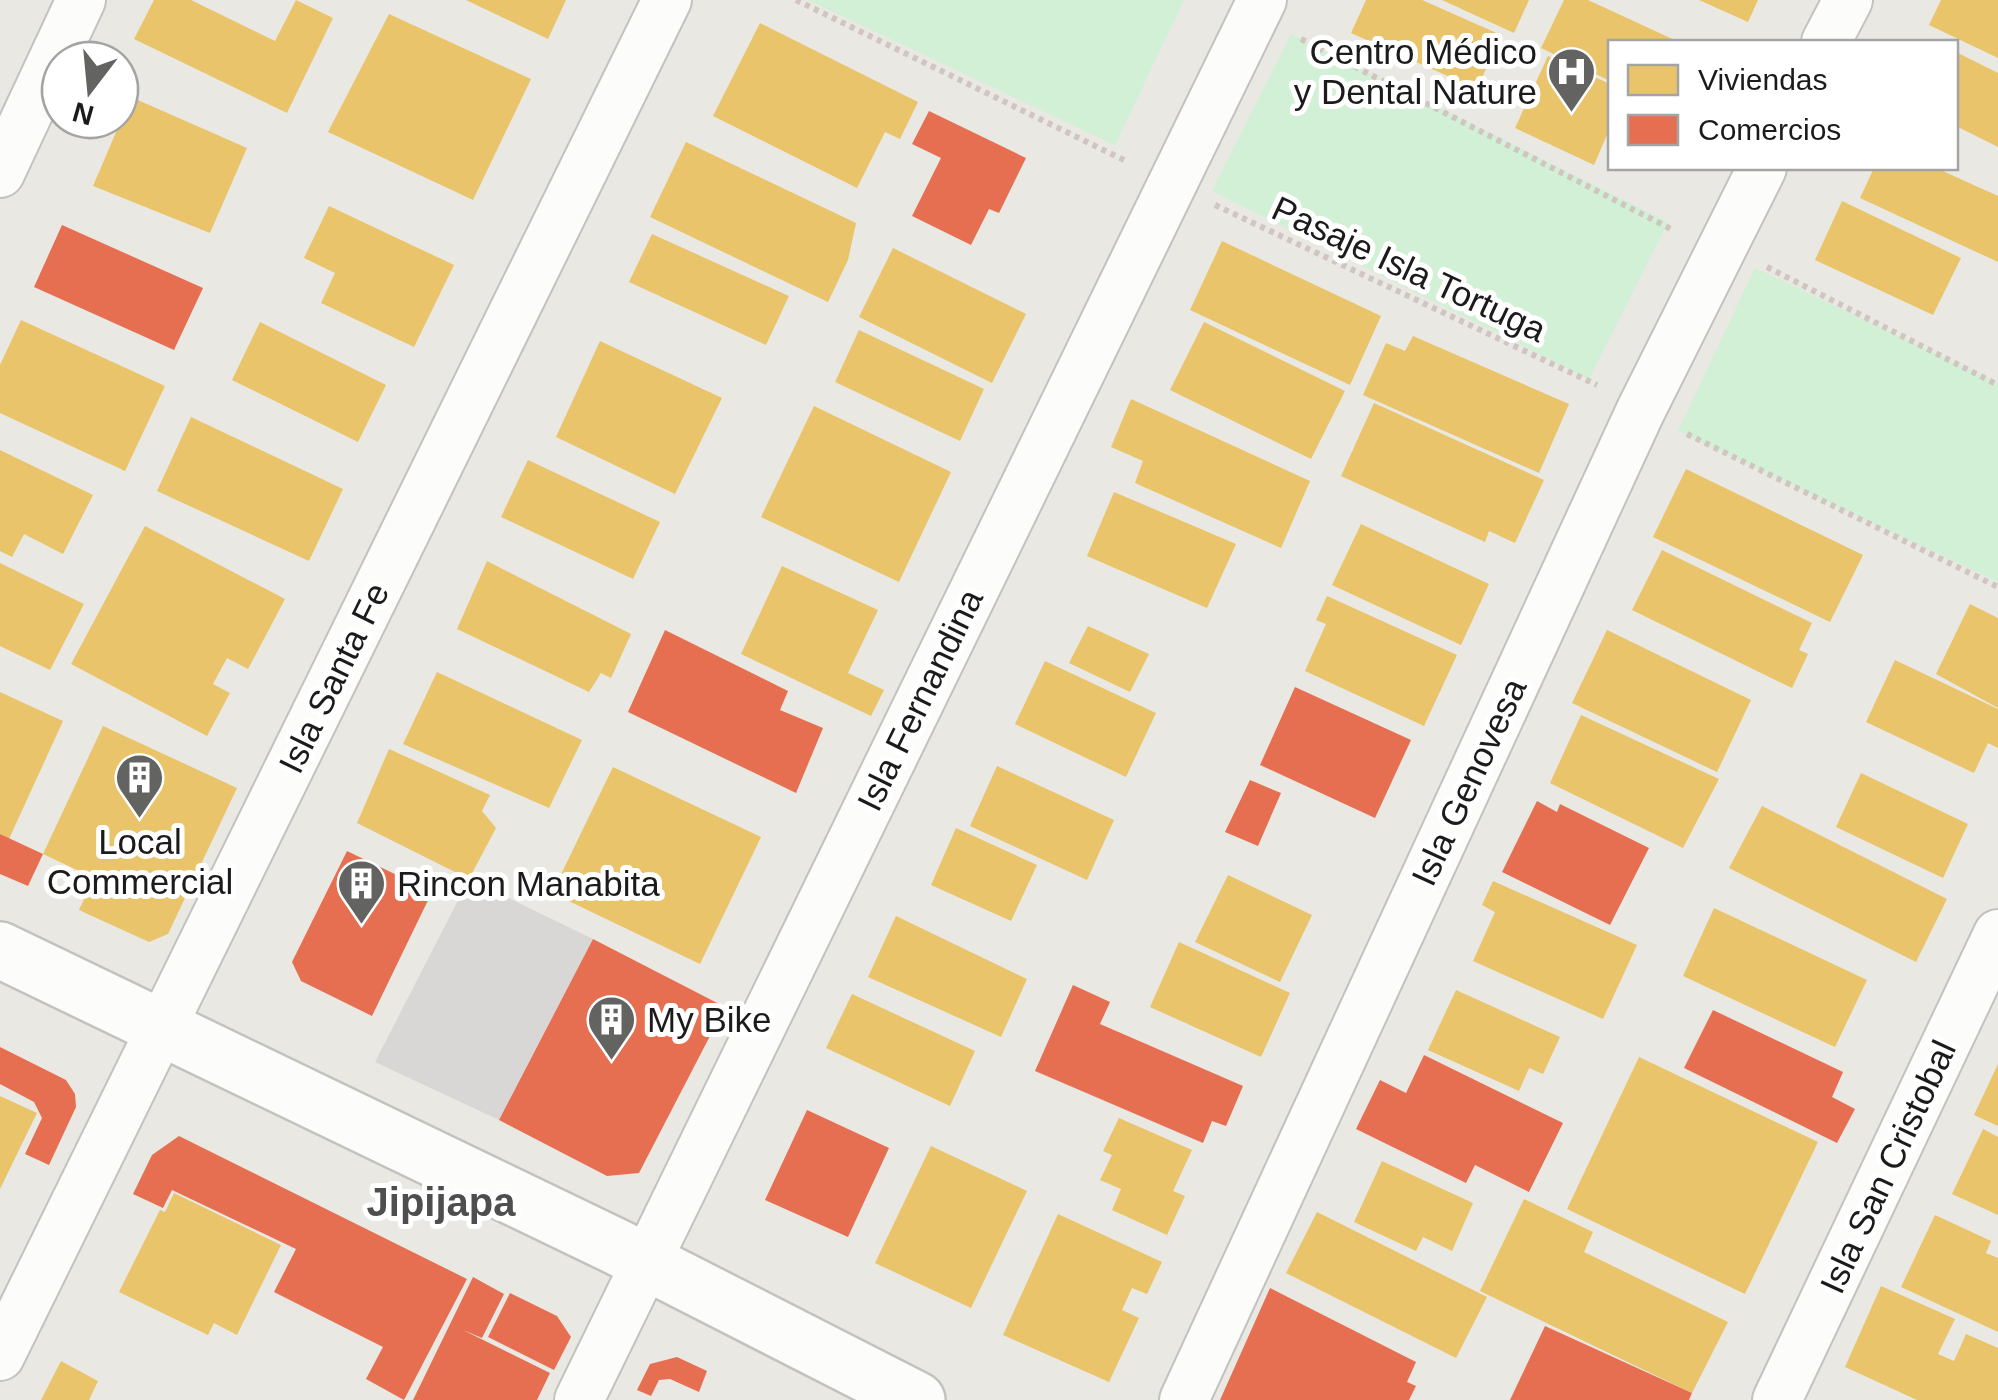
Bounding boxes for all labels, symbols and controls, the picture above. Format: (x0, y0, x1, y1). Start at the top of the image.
place label: Centro Médico y Dental Nature (1294, 32, 1537, 111)
north arrow (40, 40, 140, 140)
legend (1608, 40, 1958, 170)
hospital icon: Centro Médico y Dental Nature (1546, 46, 1598, 114)
text: Viviendas (1698, 63, 1828, 96)
text: N (69, 96, 97, 131)
text: Comercios (1698, 113, 1841, 146)
street label: Pasaje Isla Tortuga (1266, 188, 1553, 349)
street label: Isla Santa Fe (271, 577, 396, 779)
street label: Isla Fernandina (849, 582, 990, 817)
street label: Isla Genovesa (1404, 672, 1534, 891)
building icon: Local Commercial (114, 752, 166, 820)
place label: Local Commercial (47, 822, 233, 901)
building icon: Rincon Manabita (336, 858, 388, 926)
place label: Rincon Manabita (397, 864, 660, 903)
building icon: My Bike (586, 994, 638, 1062)
place label: My Bike (647, 1000, 771, 1039)
street label: Isla San Cristobal (1812, 1034, 1963, 1299)
district label: Jipijapa (367, 1180, 516, 1224)

